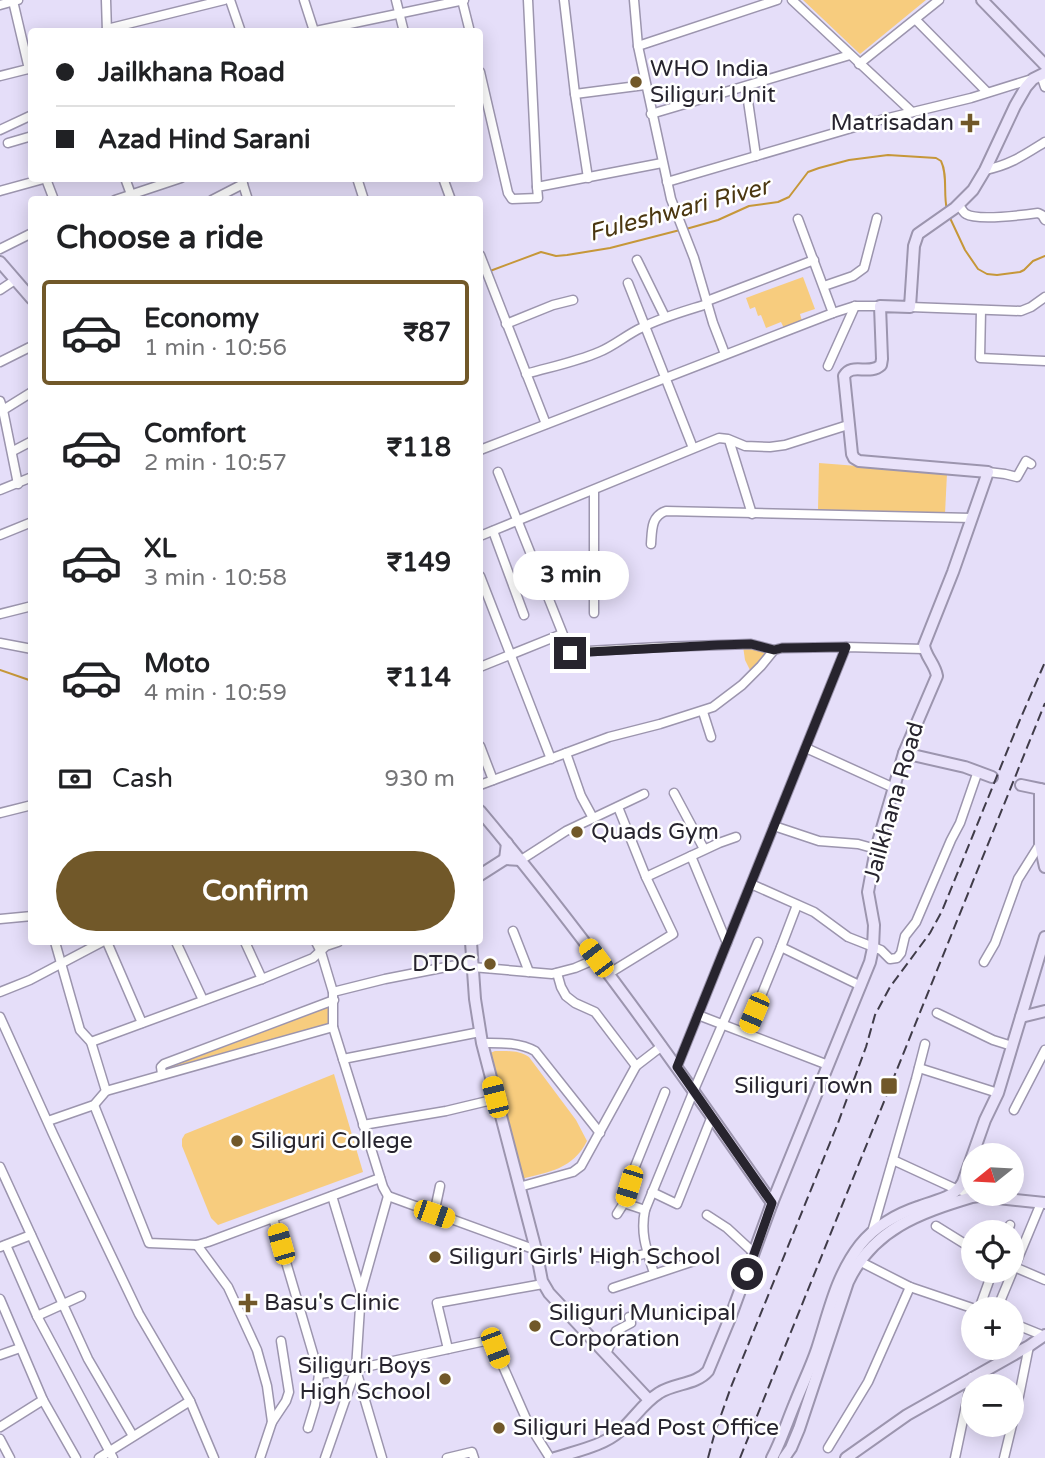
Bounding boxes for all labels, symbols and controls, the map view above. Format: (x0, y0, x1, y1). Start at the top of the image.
place label: WHO India Siliguri Unit (650, 55, 776, 109)
text: Jailkhana Road (98, 57, 285, 88)
marker: WHO India Siliguri Unit (628, 74, 644, 90)
place label: Matrisadan (830, 109, 954, 137)
marker: Matrisadan (960, 113, 980, 133)
text: Azad Hind Sarani (98, 124, 310, 155)
water label: Fuleshwari River (585, 171, 775, 248)
text: Choose a ride (56, 219, 263, 257)
icon: car (60, 301, 123, 364)
text: Economy (144, 303, 259, 334)
text: ₹87 (403, 317, 451, 348)
text: 1 min · 10:56 (144, 334, 287, 362)
icon: car (60, 416, 123, 479)
text: Comfort (144, 418, 246, 449)
text: ₹118 (387, 432, 451, 463)
text: 2 min · 10:57 (144, 449, 287, 477)
icon: car (60, 531, 123, 594)
text: XL (144, 533, 176, 564)
text: ₹149 (387, 547, 451, 578)
callout: 3 min (512, 552, 628, 600)
text: 3 min (540, 561, 602, 589)
text: 3 min · 10:58 (144, 564, 287, 592)
route end (554, 637, 586, 669)
icon: car (60, 646, 123, 709)
text: Moto (144, 648, 210, 679)
text: ₹114 (387, 662, 451, 693)
text: 4 min · 10:59 (144, 679, 287, 707)
street label: Jailkhana Road (858, 719, 930, 885)
icon: cash (56, 760, 94, 798)
text: Cash (112, 763, 173, 794)
text: 930 m (385, 765, 455, 793)
place label: Quads Gym (591, 818, 719, 846)
marker: Quads Gym (569, 824, 585, 840)
button: Confirm (56, 851, 455, 931)
car (575, 935, 618, 981)
place label: DTDC (412, 950, 476, 978)
marker: DTDC (482, 956, 498, 972)
car (737, 990, 772, 1036)
place label: Siliguri Town (734, 1072, 873, 1100)
car (480, 1074, 511, 1120)
marker: Siliguri Town (879, 1076, 899, 1096)
place label: Siliguri College (251, 1127, 413, 1155)
marker: Siliguri College (229, 1133, 245, 1149)
north arrow (961, 1143, 1024, 1206)
map controls (961, 1143, 1024, 1437)
car (613, 1163, 646, 1209)
car (411, 1197, 458, 1231)
button: locate (961, 1220, 1024, 1283)
car (266, 1221, 297, 1267)
place label: Siliguri Girls' High School (449, 1243, 720, 1271)
marker: Siliguri Girls' High School (427, 1249, 443, 1265)
route start (731, 1258, 763, 1290)
place label: Basu's Clinic (264, 1289, 399, 1317)
marker: Basu's Clinic (238, 1293, 258, 1313)
button: + (961, 1297, 1024, 1360)
place label: Siliguri Municipal Corporation (549, 1299, 736, 1353)
marker: Siliguri Municipal Corporation (527, 1318, 543, 1334)
car (478, 1325, 513, 1371)
place label: Siliguri Boys High School (298, 1352, 431, 1406)
marker: Siliguri Boys High School (437, 1371, 453, 1387)
button: − (961, 1374, 1024, 1437)
place label: Siliguri Head Post Office (513, 1414, 779, 1442)
marker: Siliguri Head Post Office (491, 1420, 507, 1436)

